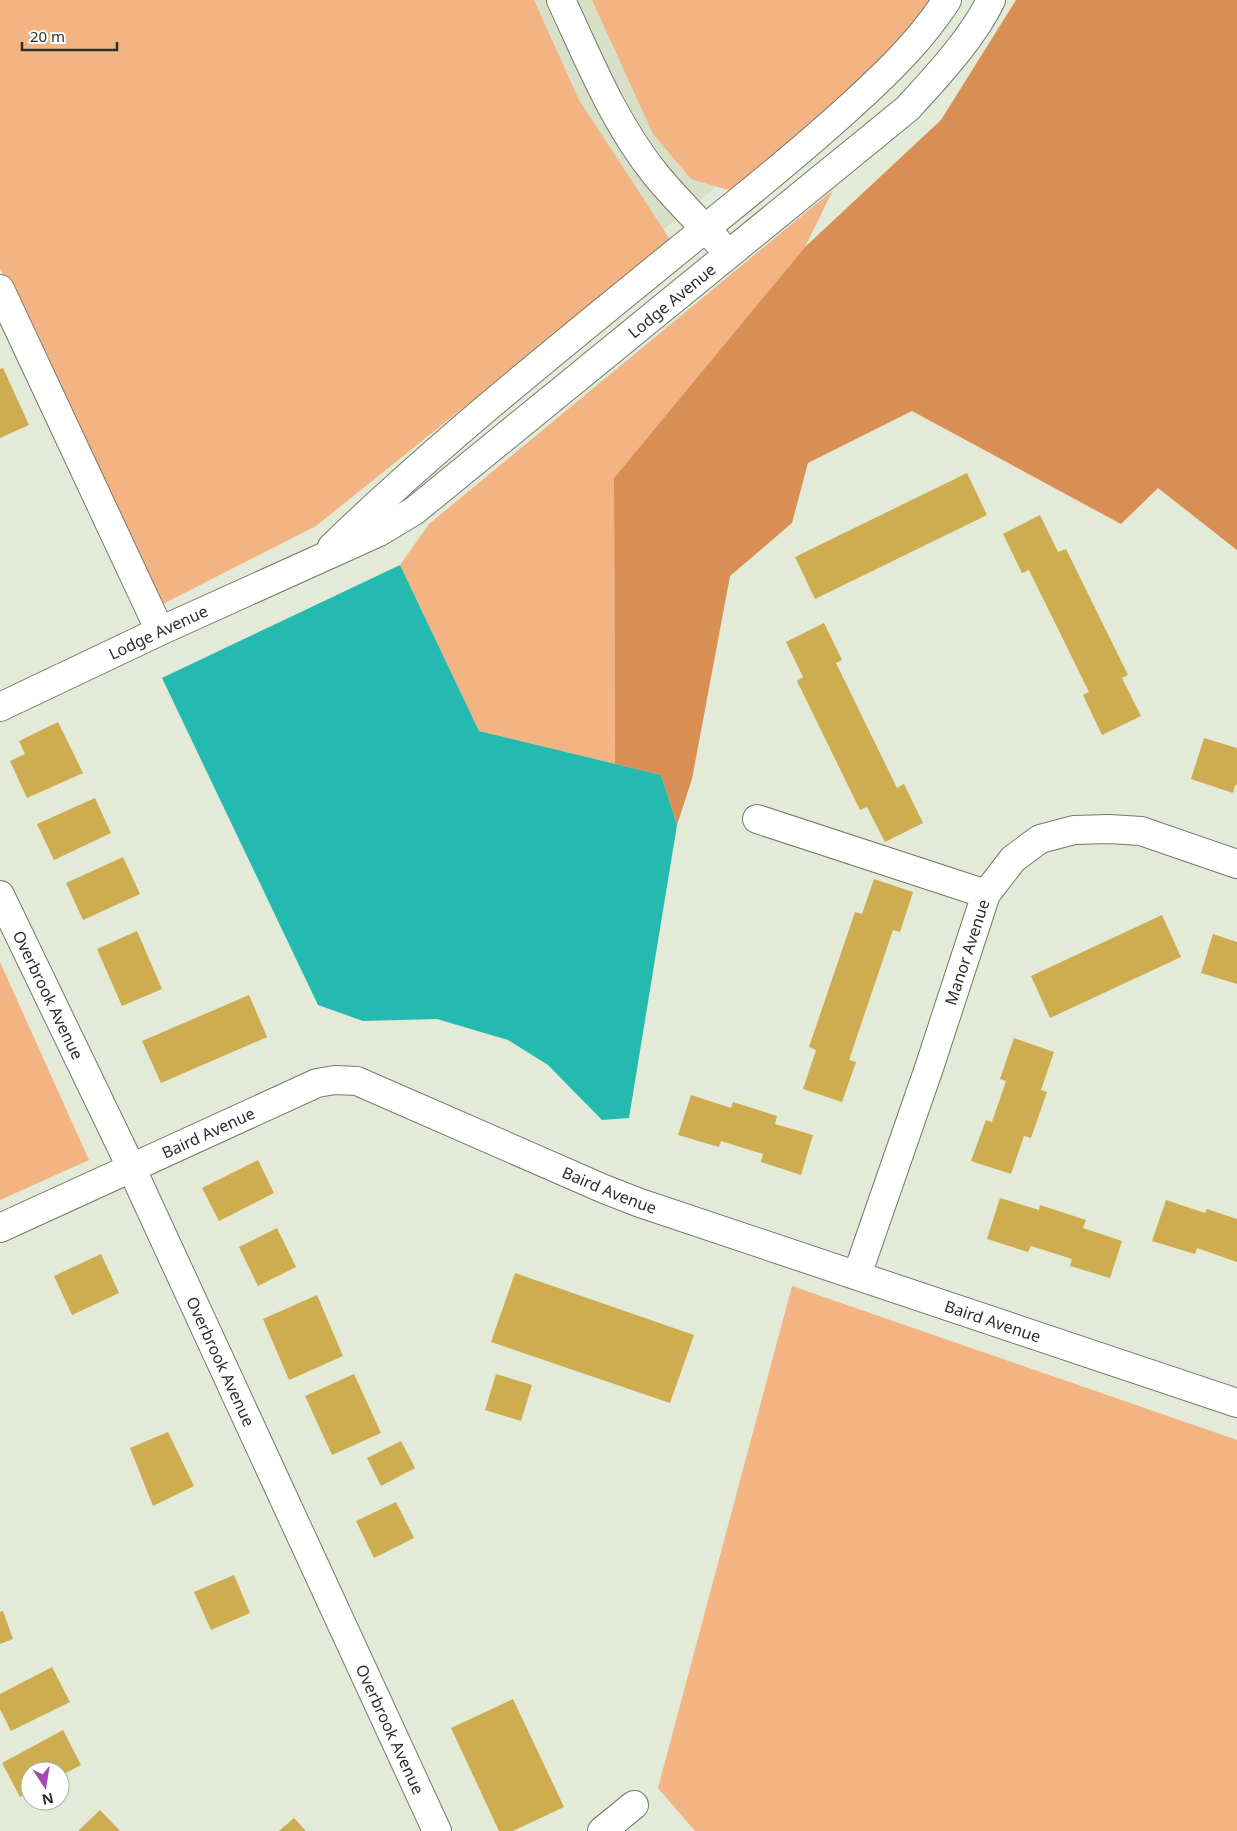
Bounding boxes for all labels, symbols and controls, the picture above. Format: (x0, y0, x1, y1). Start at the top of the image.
scale bar (22, 20, 118, 52)
text: 20 m (30, 26, 65, 46)
street label: Lodge Avenue (623, 258, 720, 343)
street label: Lodge Avenue (105, 600, 211, 665)
street label: Manor Avenue (939, 896, 995, 1008)
street label: Overbrook Avenue (8, 927, 89, 1063)
street label: Baird Avenue (158, 1102, 258, 1164)
street label: Baird Avenue (559, 1161, 660, 1219)
street label: Overbrook Avenue (181, 1293, 260, 1430)
street label: Baird Avenue (942, 1295, 1044, 1347)
street label: Overbrook Avenue (351, 1661, 430, 1798)
north arrow (20, 1761, 70, 1811)
text: N (40, 1789, 55, 1810)

